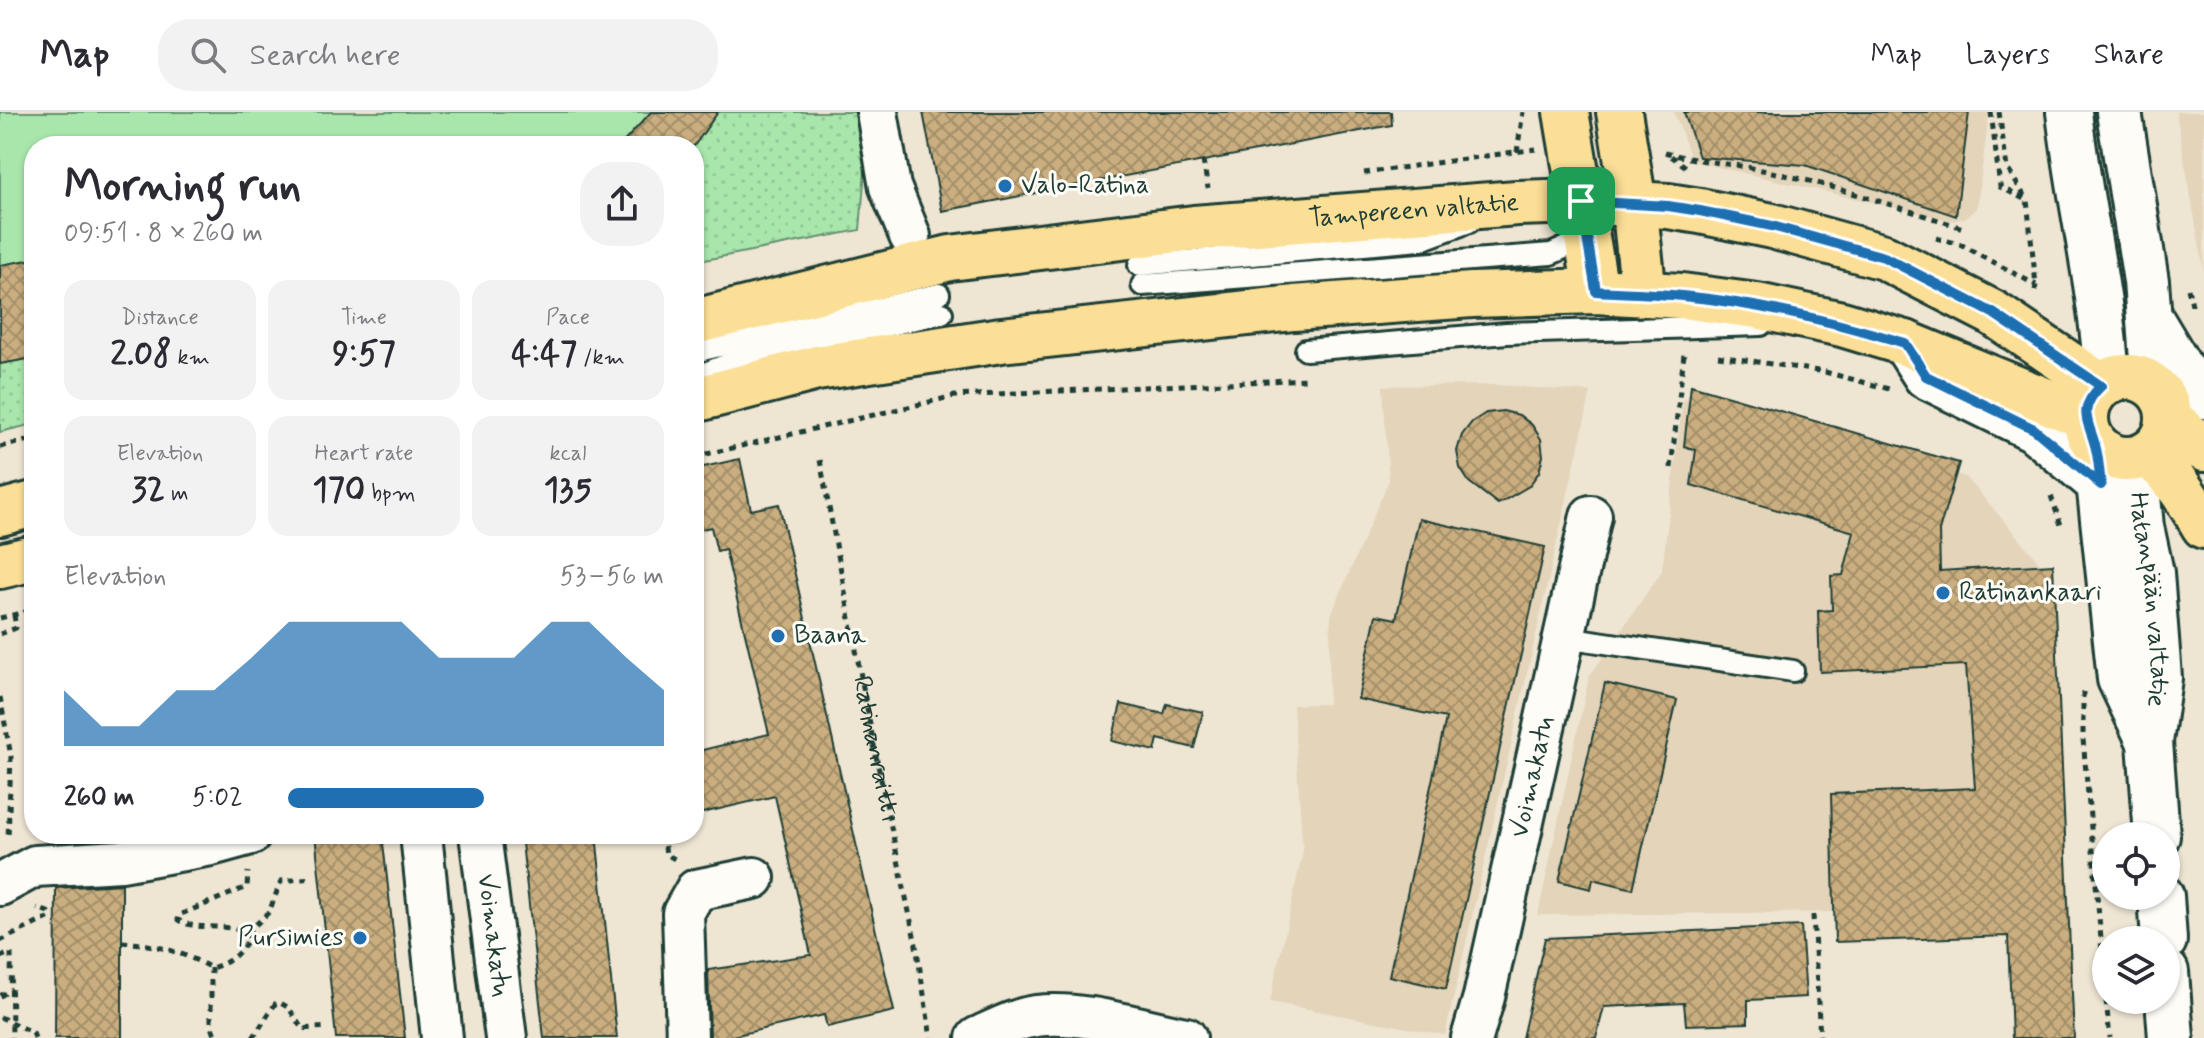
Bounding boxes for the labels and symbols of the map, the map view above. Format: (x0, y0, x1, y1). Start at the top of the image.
pin (1547, 167, 1615, 235)
place label: Valo-Ratina (1021, 169, 1149, 203)
marker: Valo-Ratina (996, 177, 1014, 195)
street label: Tampereen valtatie (1307, 186, 1520, 236)
street label: Hatanpään valtatie (2121, 491, 2176, 710)
place label: Ratinankaari (1959, 576, 2102, 610)
marker: Ratinankaari (1934, 584, 1952, 602)
place label: Baana (794, 619, 866, 653)
marker: Baana (769, 627, 787, 645)
street label: Ratinanraitti (844, 673, 906, 825)
street label: Voimakatu (1503, 713, 1563, 841)
street label: Voimakatu (468, 872, 518, 999)
place label: Pursimies (238, 921, 344, 955)
marker: Pursimies (351, 929, 369, 947)

